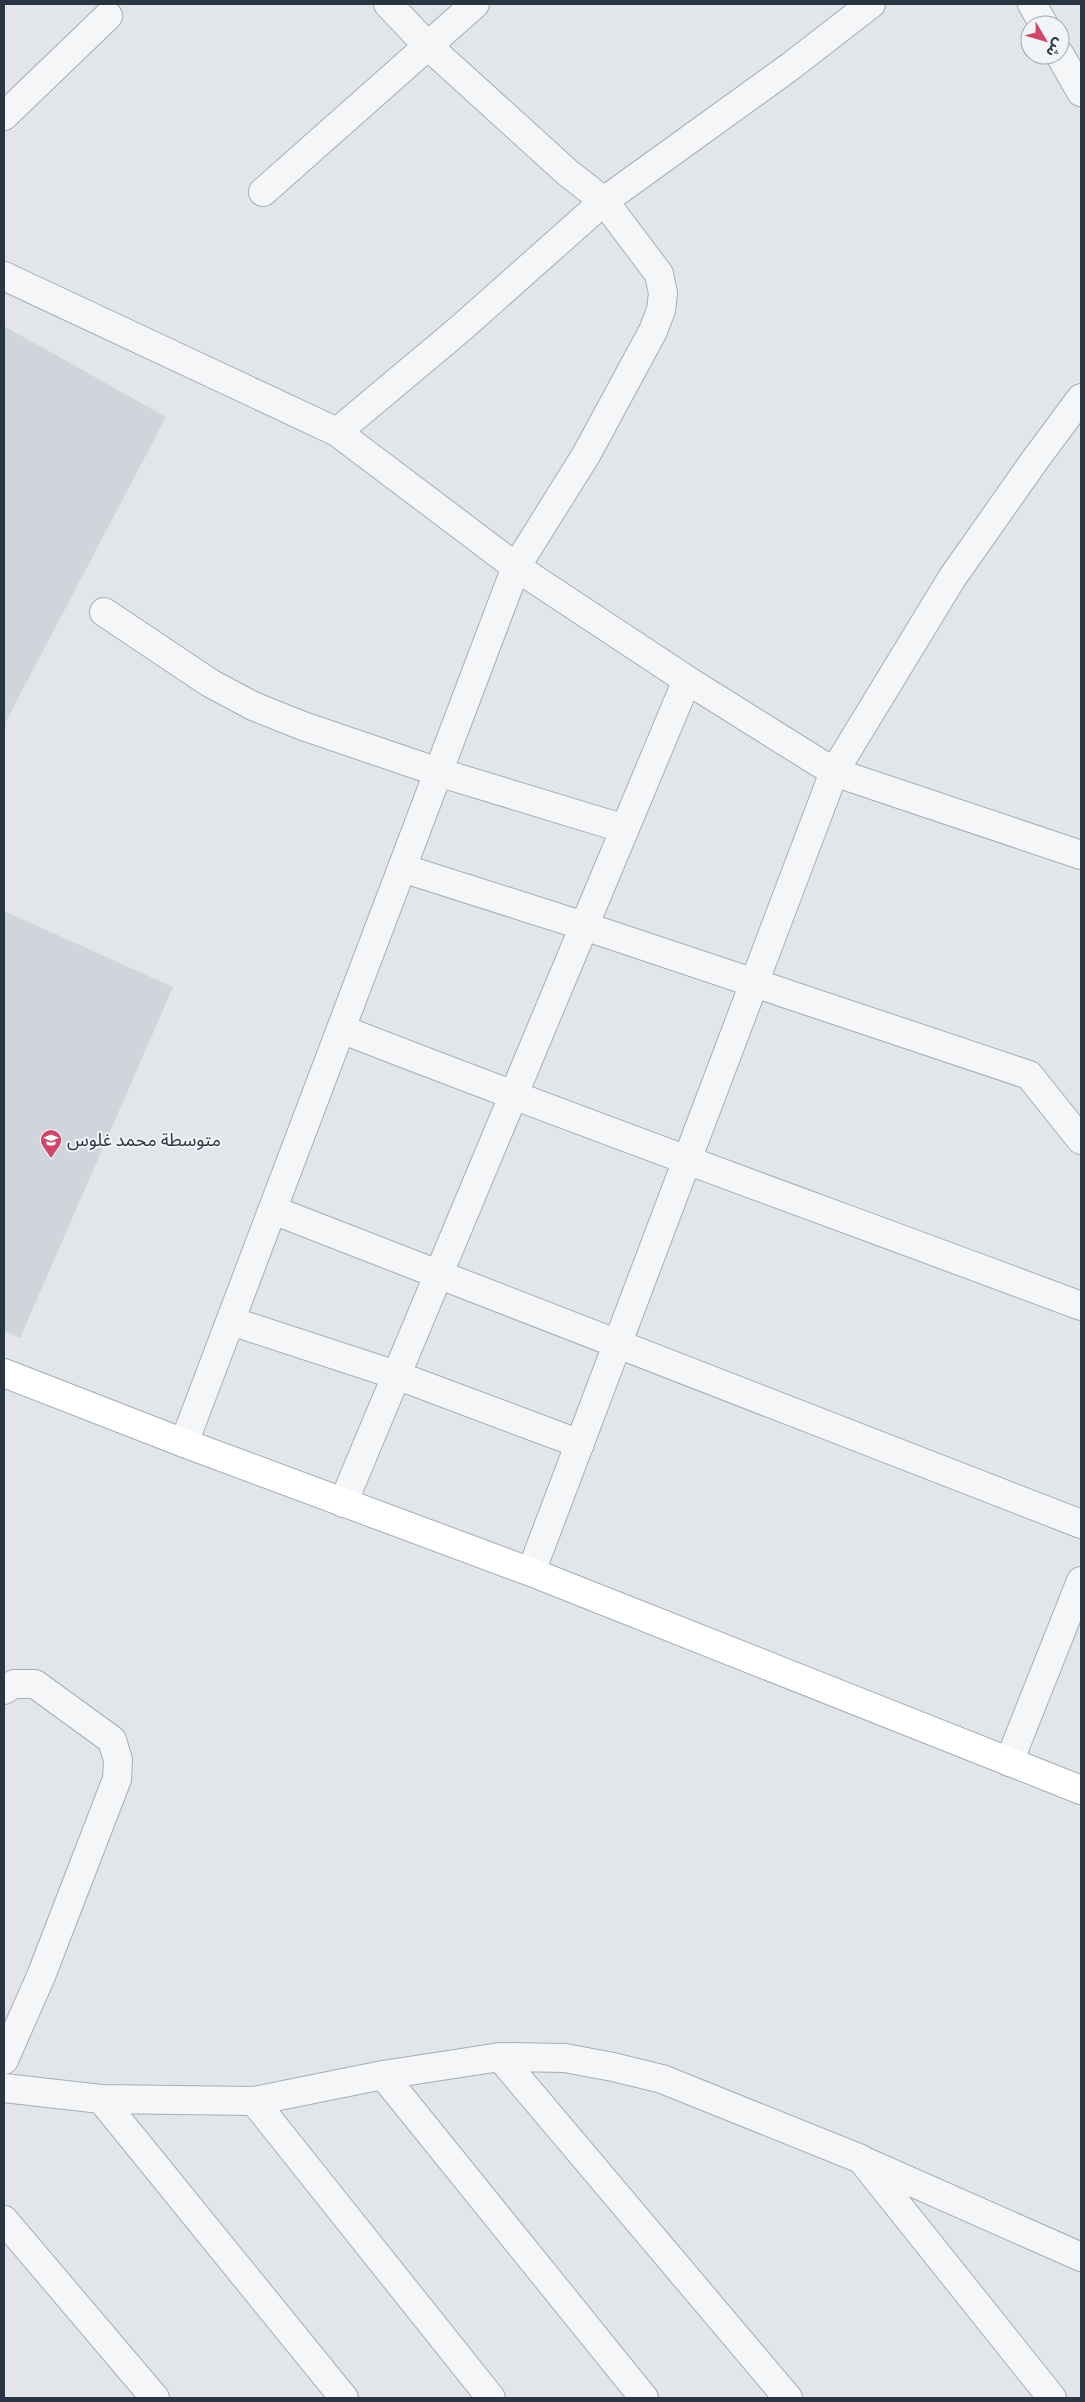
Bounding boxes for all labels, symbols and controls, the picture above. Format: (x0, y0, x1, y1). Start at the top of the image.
north arrow (1020, 15, 1070, 65)
text: ش (1043, 36, 1068, 61)
school or university icon: متوسطة محمد غلوس (39, 1128, 63, 1159)
place label: متوسطة محمد غلوس (67, 1128, 221, 1151)

